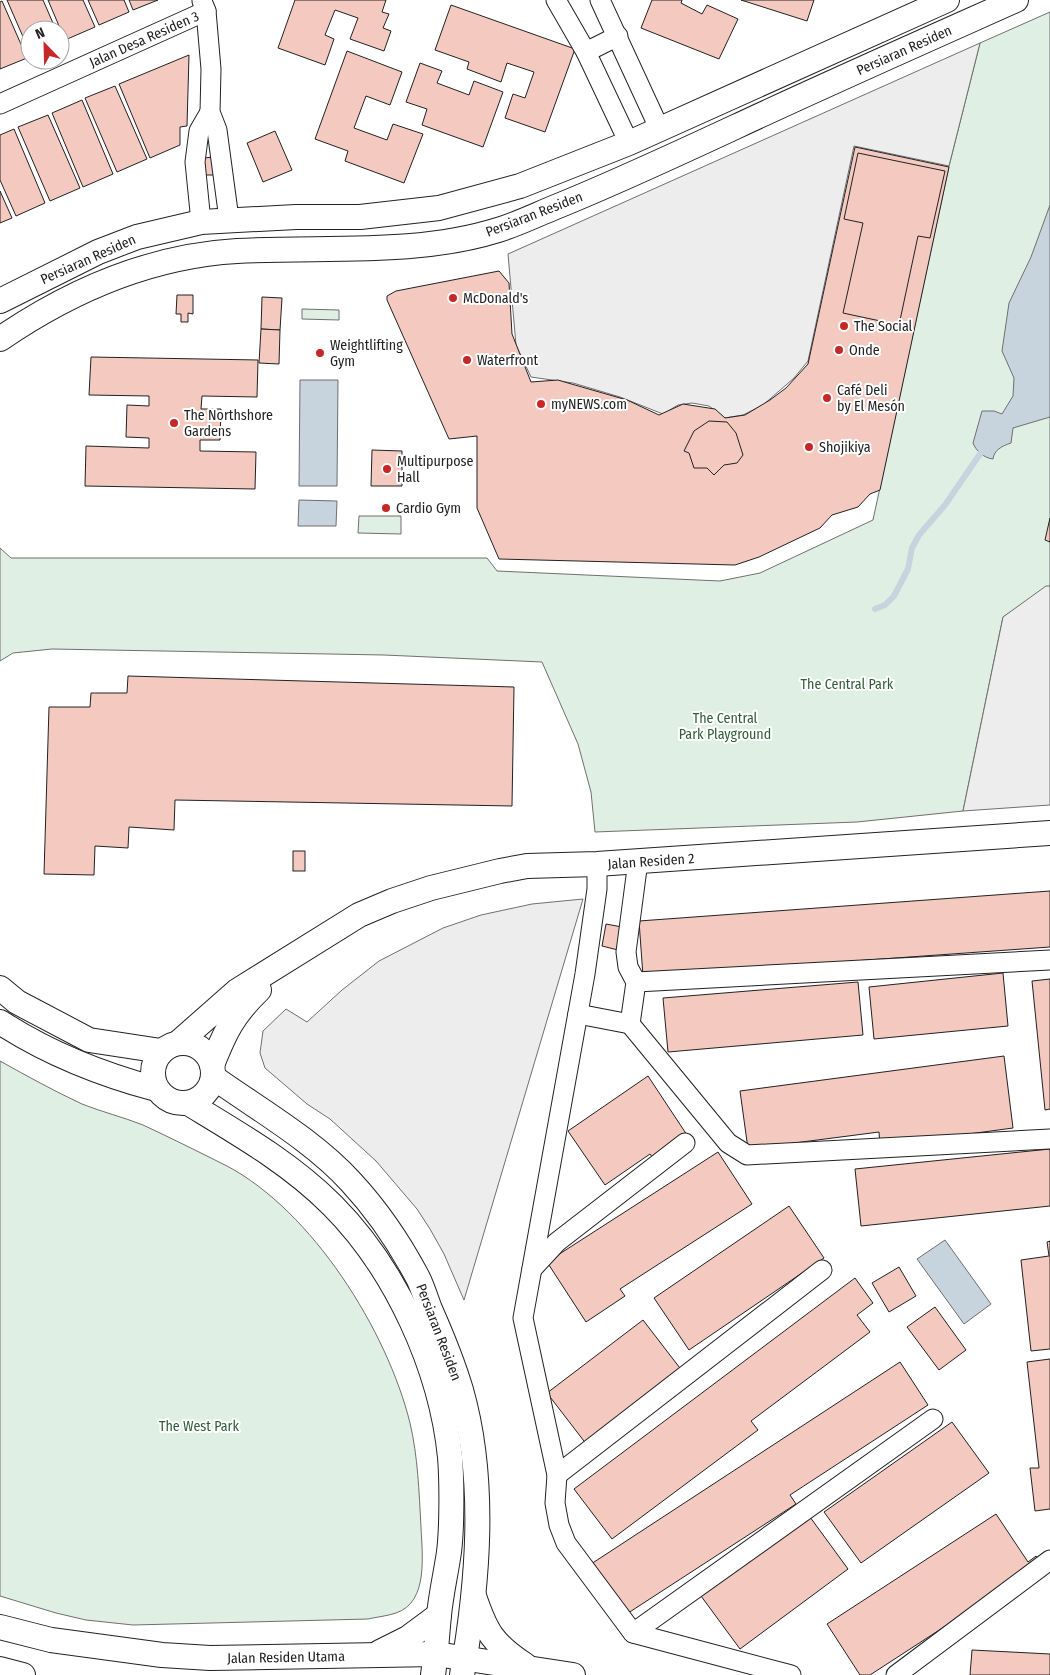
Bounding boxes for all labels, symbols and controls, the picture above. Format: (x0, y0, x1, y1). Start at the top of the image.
street label: Jalan Desa Residen 3 (87, 8, 202, 71)
north arrow (20, 20, 70, 70)
street label: Persiaran Residen (854, 22, 954, 79)
text: N (33, 24, 47, 43)
street label: Persiaran Residen (483, 188, 585, 241)
street label: Persiaran Residen (38, 231, 138, 288)
place label: McDonald's (463, 290, 528, 307)
marker: McDonald's (447, 292, 459, 304)
place label: The Social (854, 318, 913, 335)
marker: The Social (838, 320, 850, 332)
place label: Weightlifting Gym (330, 337, 403, 370)
place label: Onde (849, 342, 880, 359)
marker: Onde (833, 344, 845, 356)
marker: Weightlifting Gym (314, 347, 326, 359)
place label: Waterfront (477, 352, 539, 369)
marker: Waterfront (461, 354, 473, 366)
place label: Café Deli by El Mesón (837, 382, 905, 415)
marker: Café Deli by El Mesón (821, 392, 833, 404)
place label: myNEWS.com (551, 396, 627, 413)
marker: myNEWS.com (535, 398, 547, 410)
place label: The Northshore Gardens (184, 407, 273, 440)
marker: The Northshore Gardens (168, 417, 180, 429)
place label: Shojikiya (819, 439, 871, 456)
marker: Shojikiya (803, 441, 815, 453)
place label: Multipurpose Hall (397, 453, 474, 486)
marker: Multipurpose Hall (381, 463, 393, 475)
place label: Cardio Gym (396, 500, 461, 517)
marker: Cardio Gym (380, 502, 392, 514)
park label: The Central Park (801, 676, 894, 693)
park label: The Central Park Playground (679, 710, 771, 743)
street label: Jalan Residen 2 (607, 850, 695, 873)
street label: Persiaran Residen (412, 1281, 465, 1383)
park label: The West Park (159, 1418, 239, 1435)
street label: Jalan Residen Utama (227, 1648, 345, 1667)

